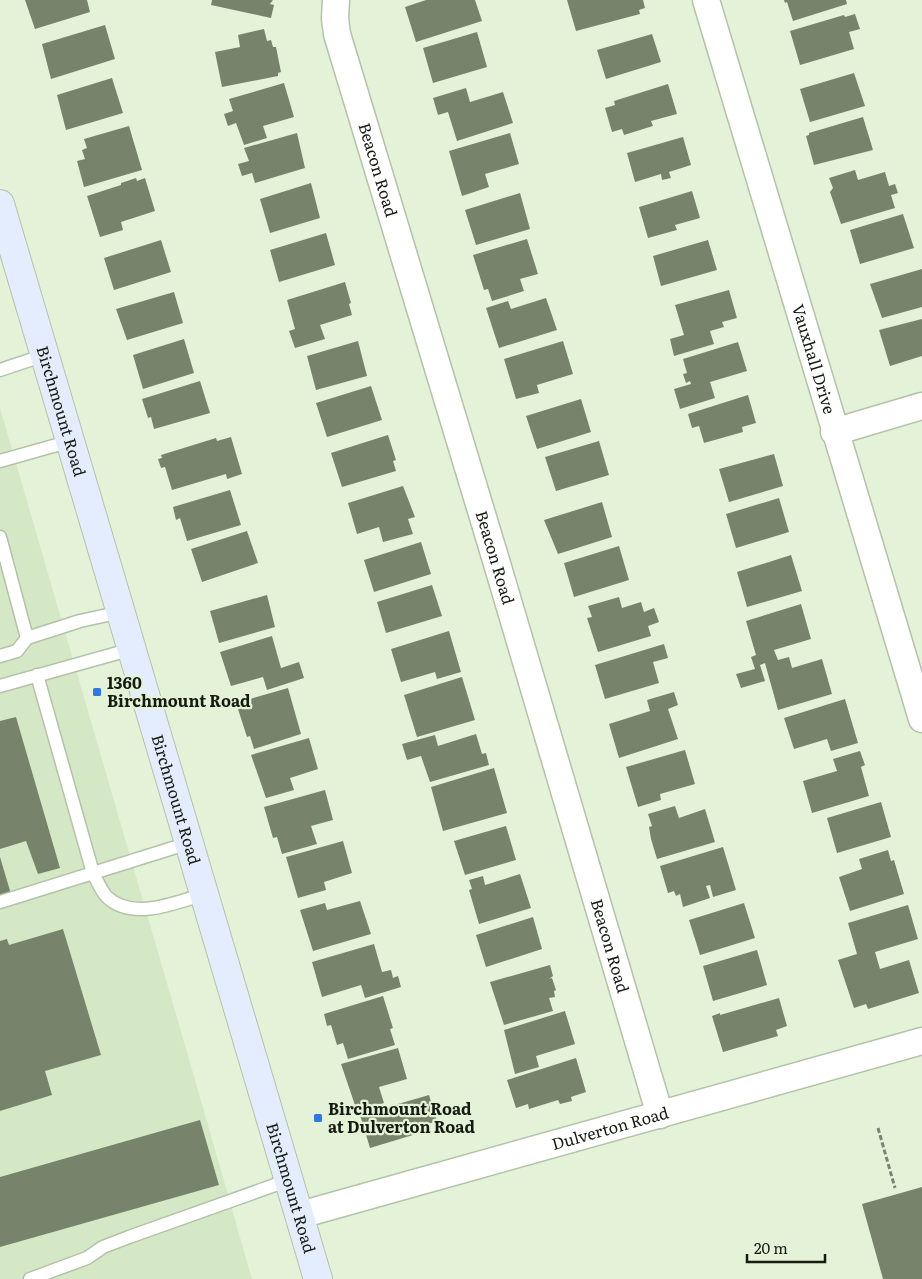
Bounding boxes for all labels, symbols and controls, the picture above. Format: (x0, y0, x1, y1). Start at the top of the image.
street label: Beacon Road (353, 120, 405, 220)
street label: Vauxhall Drive (787, 301, 843, 417)
street label: Birchmount Road (32, 343, 93, 479)
street label: Beacon Road (471, 507, 521, 607)
place label: 1360 Birchmount Road (107, 670, 251, 712)
marker: 1360 Birchmount Road (91, 686, 103, 698)
street label: Birchmount Road (146, 731, 208, 868)
street label: Beacon Road (586, 896, 636, 996)
place label: Birchmount Road at Dulverton Road (328, 1096, 475, 1138)
street label: Dulverton Road (549, 1099, 671, 1155)
marker: Birchmount Road at Dulverton Road (312, 1112, 324, 1124)
street label: Birchmount Road (261, 1119, 323, 1256)
scale bar (747, 1232, 824, 1264)
text: 20 m (754, 1236, 788, 1259)

